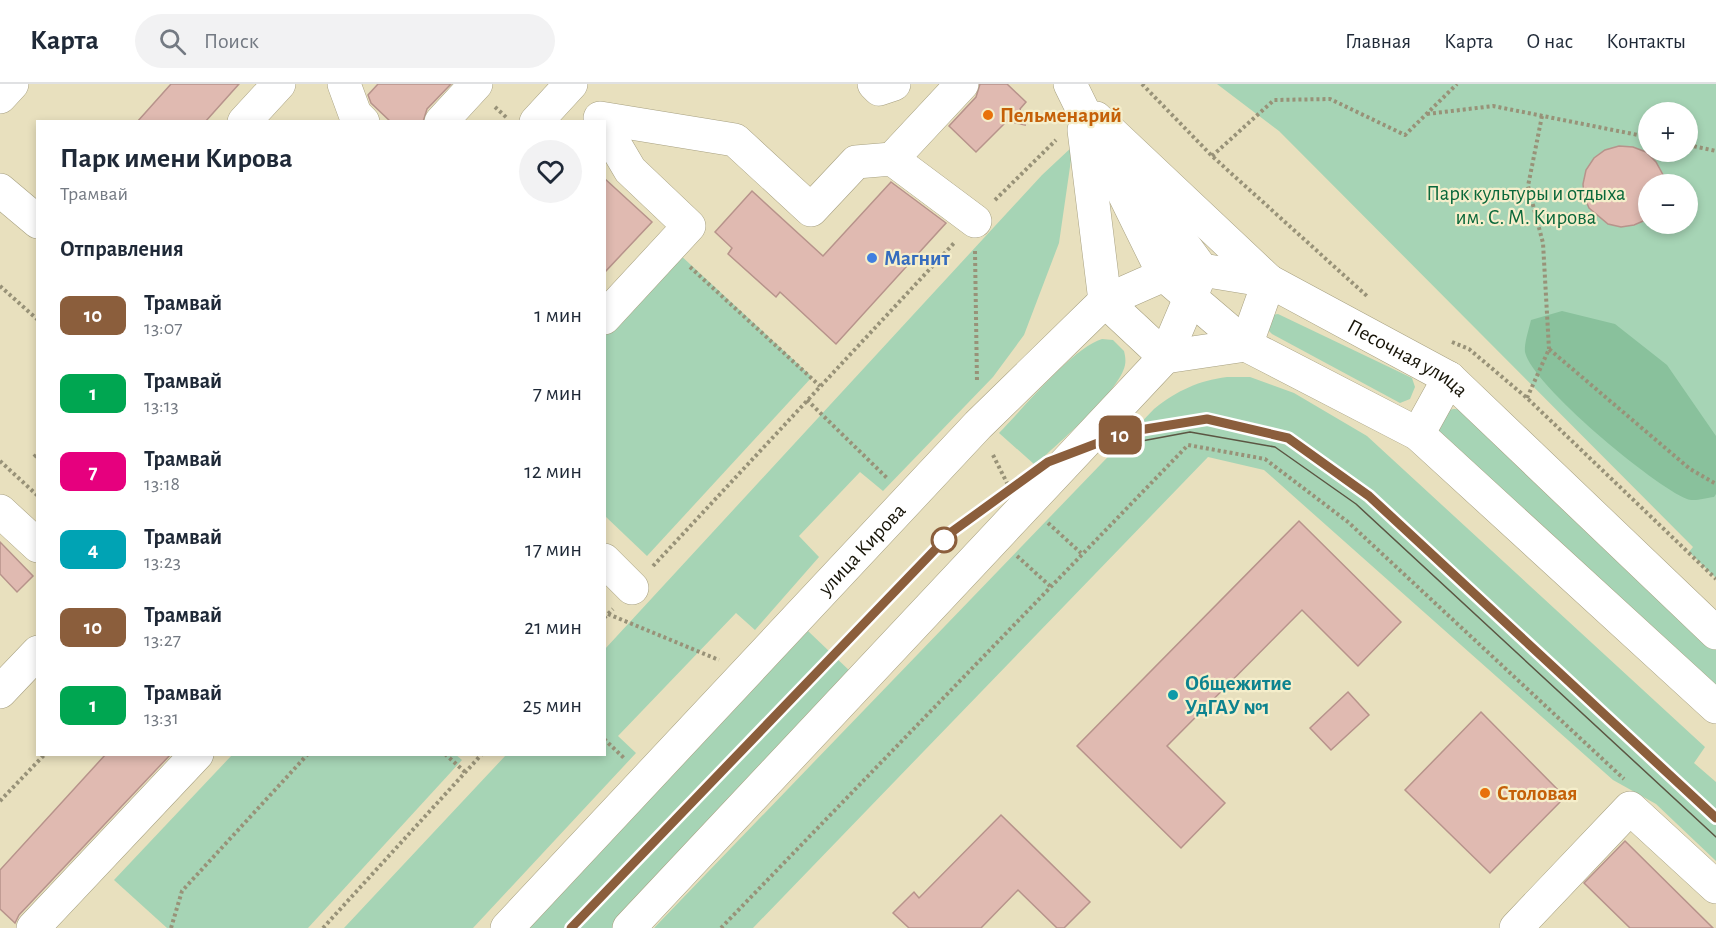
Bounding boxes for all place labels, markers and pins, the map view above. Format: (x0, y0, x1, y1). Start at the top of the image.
place label: Пельменарий (1000, 105, 1122, 126)
marker: Пельменарий (981, 108, 995, 122)
place label: Магнит (884, 248, 950, 269)
marker: Магнит (865, 251, 879, 265)
unlabelled marker (931, 527, 957, 553)
place label: Общежитие УдГАУ №1 (1185, 673, 1292, 718)
marker: Общежитие УдГАУ №1 (1166, 688, 1180, 702)
place label: Столовая (1497, 783, 1578, 804)
marker: Столовая (1478, 786, 1492, 800)

